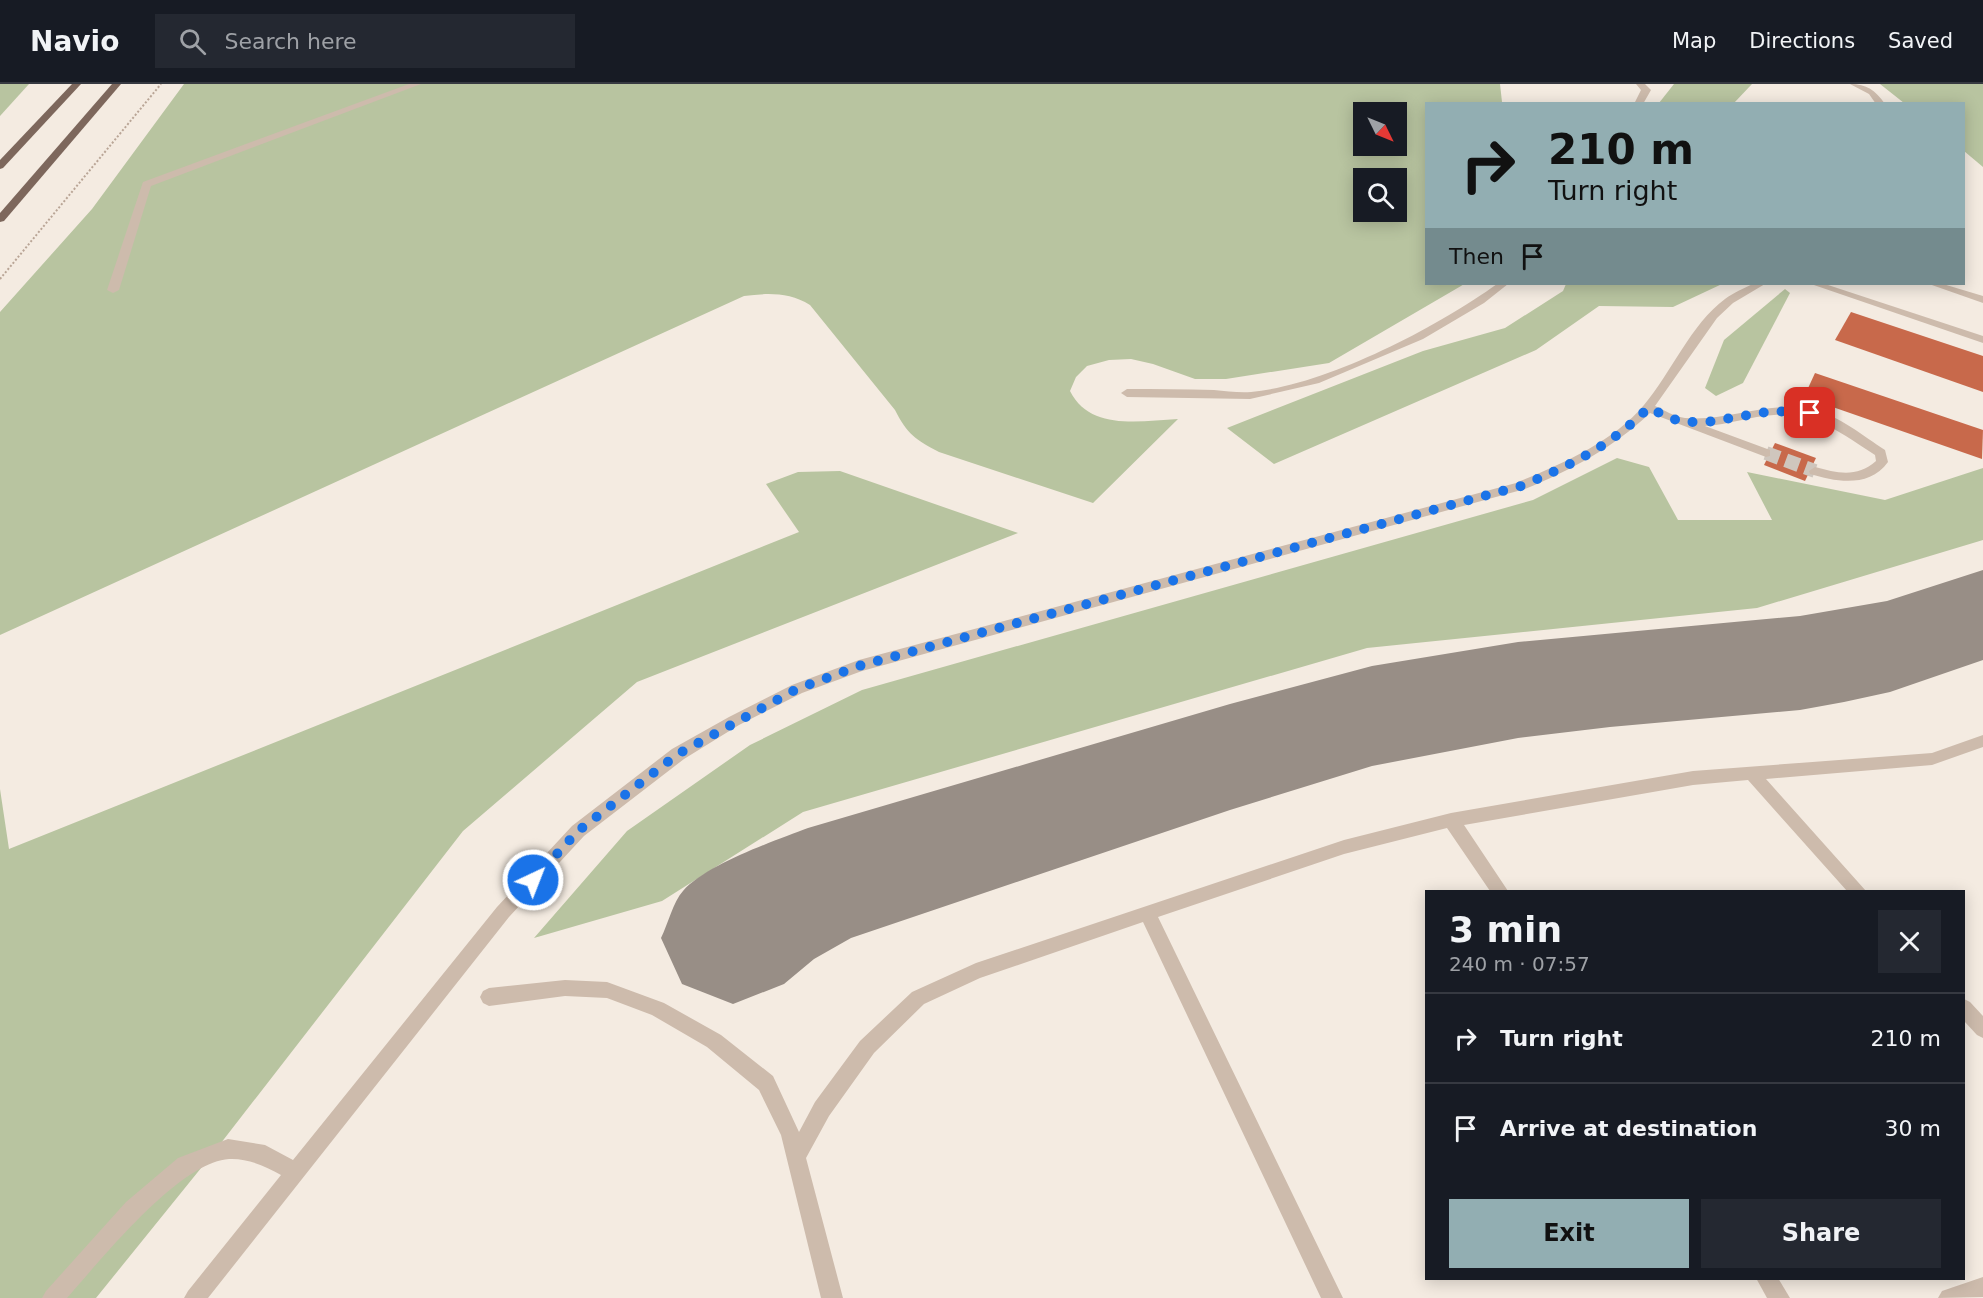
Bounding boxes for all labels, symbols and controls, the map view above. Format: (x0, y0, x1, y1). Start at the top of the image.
search box (155, 14, 575, 68)
text: Navio (30, 25, 119, 58)
icon: search (176, 25, 209, 58)
text: Search here (224, 29, 357, 54)
text: Map (1672, 29, 1716, 53)
text: Directions (1749, 29, 1855, 53)
text: Saved (1888, 29, 1953, 53)
north arrow (1353, 102, 1407, 156)
map controls (1353, 102, 1407, 222)
text: 210 m (1548, 125, 1694, 174)
icon: right (1449, 126, 1527, 204)
button: search (1353, 168, 1407, 222)
text: Turn right (1548, 175, 1677, 206)
icon: arrive (1516, 240, 1549, 273)
text: Then (1449, 244, 1504, 269)
pin (1784, 387, 1835, 438)
icon: arrive (1793, 396, 1826, 429)
position arrow (501, 848, 565, 912)
text: 3 min (1449, 909, 1562, 950)
button: close (1878, 910, 1941, 973)
text: 240 m · 07:57 (1449, 952, 1590, 976)
icon: right (1449, 1022, 1482, 1055)
text: Turn right (1500, 1026, 1623, 1051)
text: 210 m (1871, 1026, 1941, 1051)
icon: arrive (1449, 1112, 1482, 1145)
text: Arrive at destination (1500, 1116, 1757, 1141)
text: 30 m (1885, 1116, 1941, 1141)
button: Exit (1449, 1199, 1689, 1268)
button: Share (1701, 1199, 1941, 1268)

